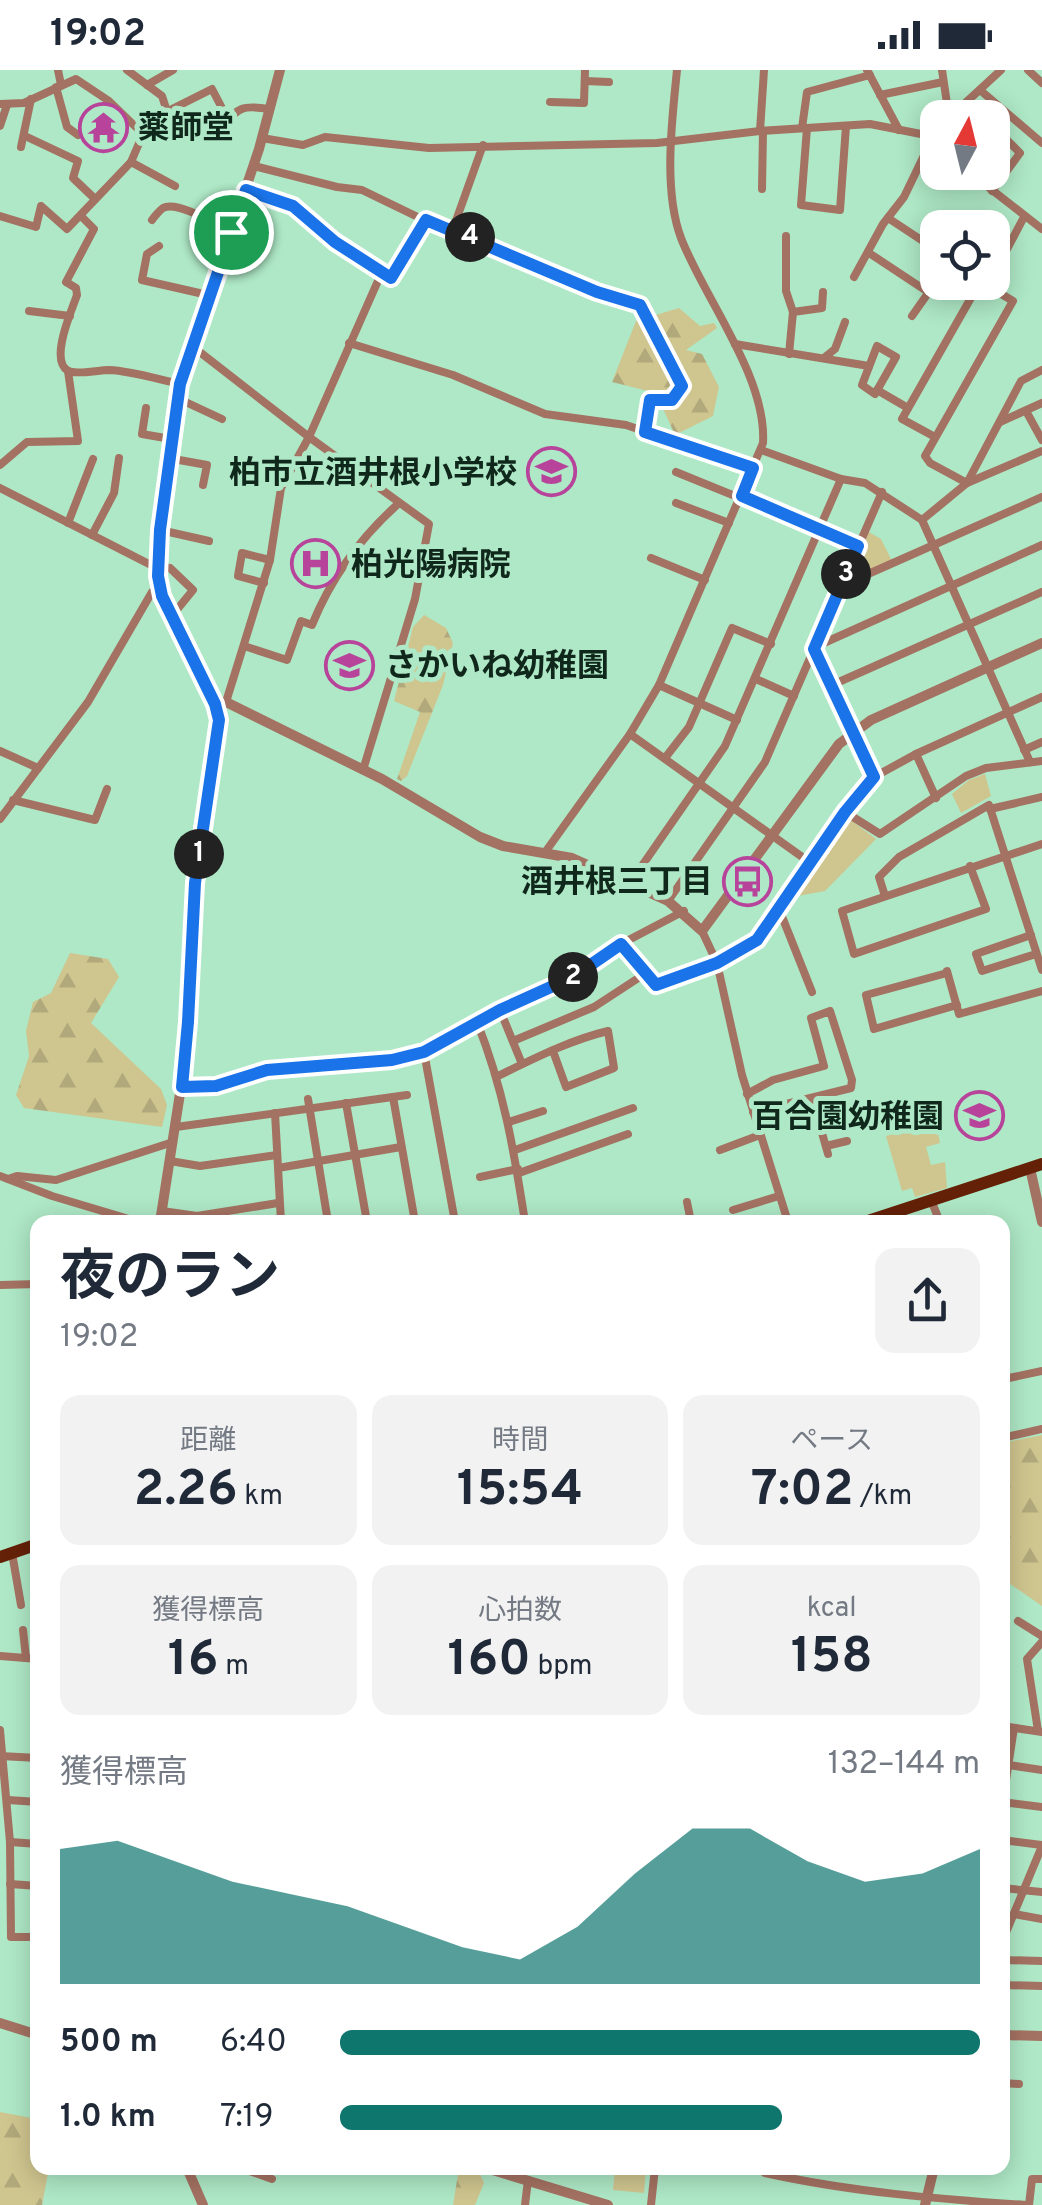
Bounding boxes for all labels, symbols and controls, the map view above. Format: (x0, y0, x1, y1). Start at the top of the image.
text: 19:02 (50, 11, 146, 60)
north arrow (920, 100, 1010, 190)
map controls (920, 100, 1010, 300)
temple icon: 薬師堂 (77, 101, 129, 153)
place label: 薬師堂 (138, 110, 234, 150)
pin (189, 190, 274, 275)
icon: arrive (204, 205, 259, 260)
button: locate (920, 210, 1010, 300)
pin: 4 (445, 212, 495, 262)
text: 4 (461, 219, 479, 255)
school or university icon: 柏市立酒井根小学校 (526, 446, 578, 498)
place label: 柏市立酒井根小学校 (229, 455, 517, 495)
hospital icon: 柏光陽病院 (290, 538, 342, 590)
place label: 柏光陽病院 (351, 547, 511, 587)
pin: 3 (821, 549, 871, 599)
text: 3 (838, 556, 854, 592)
school or university icon: さかいね幼稚園 (324, 639, 376, 691)
place label: さかいね幼稚園 (385, 648, 609, 688)
pin: 1 (174, 829, 224, 879)
text: 1 (193, 836, 205, 872)
bus stop icon: 酒井根三丁目 (722, 855, 774, 907)
place label: 酒井根三丁目 (521, 864, 713, 904)
pin: 2 (548, 952, 598, 1002)
text: 2 (564, 959, 582, 995)
school or university icon: 百合園幼稚園 (953, 1090, 1005, 1142)
place label: 百合園幼稚園 (752, 1099, 944, 1139)
text: 夜のラン (60, 1245, 280, 1315)
button: share (875, 1248, 980, 1353)
text: 19:02 (60, 1318, 138, 1358)
text: 距離 (180, 1424, 236, 1460)
text: 時間 (492, 1424, 548, 1460)
text: ペース (790, 1424, 873, 1460)
text: 2.26 (134, 1460, 238, 1523)
text: 15:54 (457, 1460, 583, 1523)
text: 7:02 (751, 1460, 854, 1523)
text: km (238, 1479, 283, 1515)
text: /km (854, 1479, 912, 1515)
text: kcal (807, 1591, 857, 1627)
text: 獲得標高 (152, 1594, 264, 1630)
text: 心拍数 (478, 1594, 562, 1630)
text: 158 (791, 1627, 873, 1690)
text: 16 (168, 1630, 219, 1693)
text: 160 (447, 1630, 531, 1693)
text: m (219, 1649, 249, 1685)
text: bpm (531, 1649, 593, 1685)
text: 132–144 m (828, 1745, 980, 1785)
text: 獲得標高 (60, 1754, 188, 1794)
text: 500 m (60, 2023, 158, 2063)
text: 6:40 (220, 2023, 287, 2063)
text: 1.0 km (60, 2098, 156, 2138)
text: 7:19 (220, 2098, 274, 2138)

